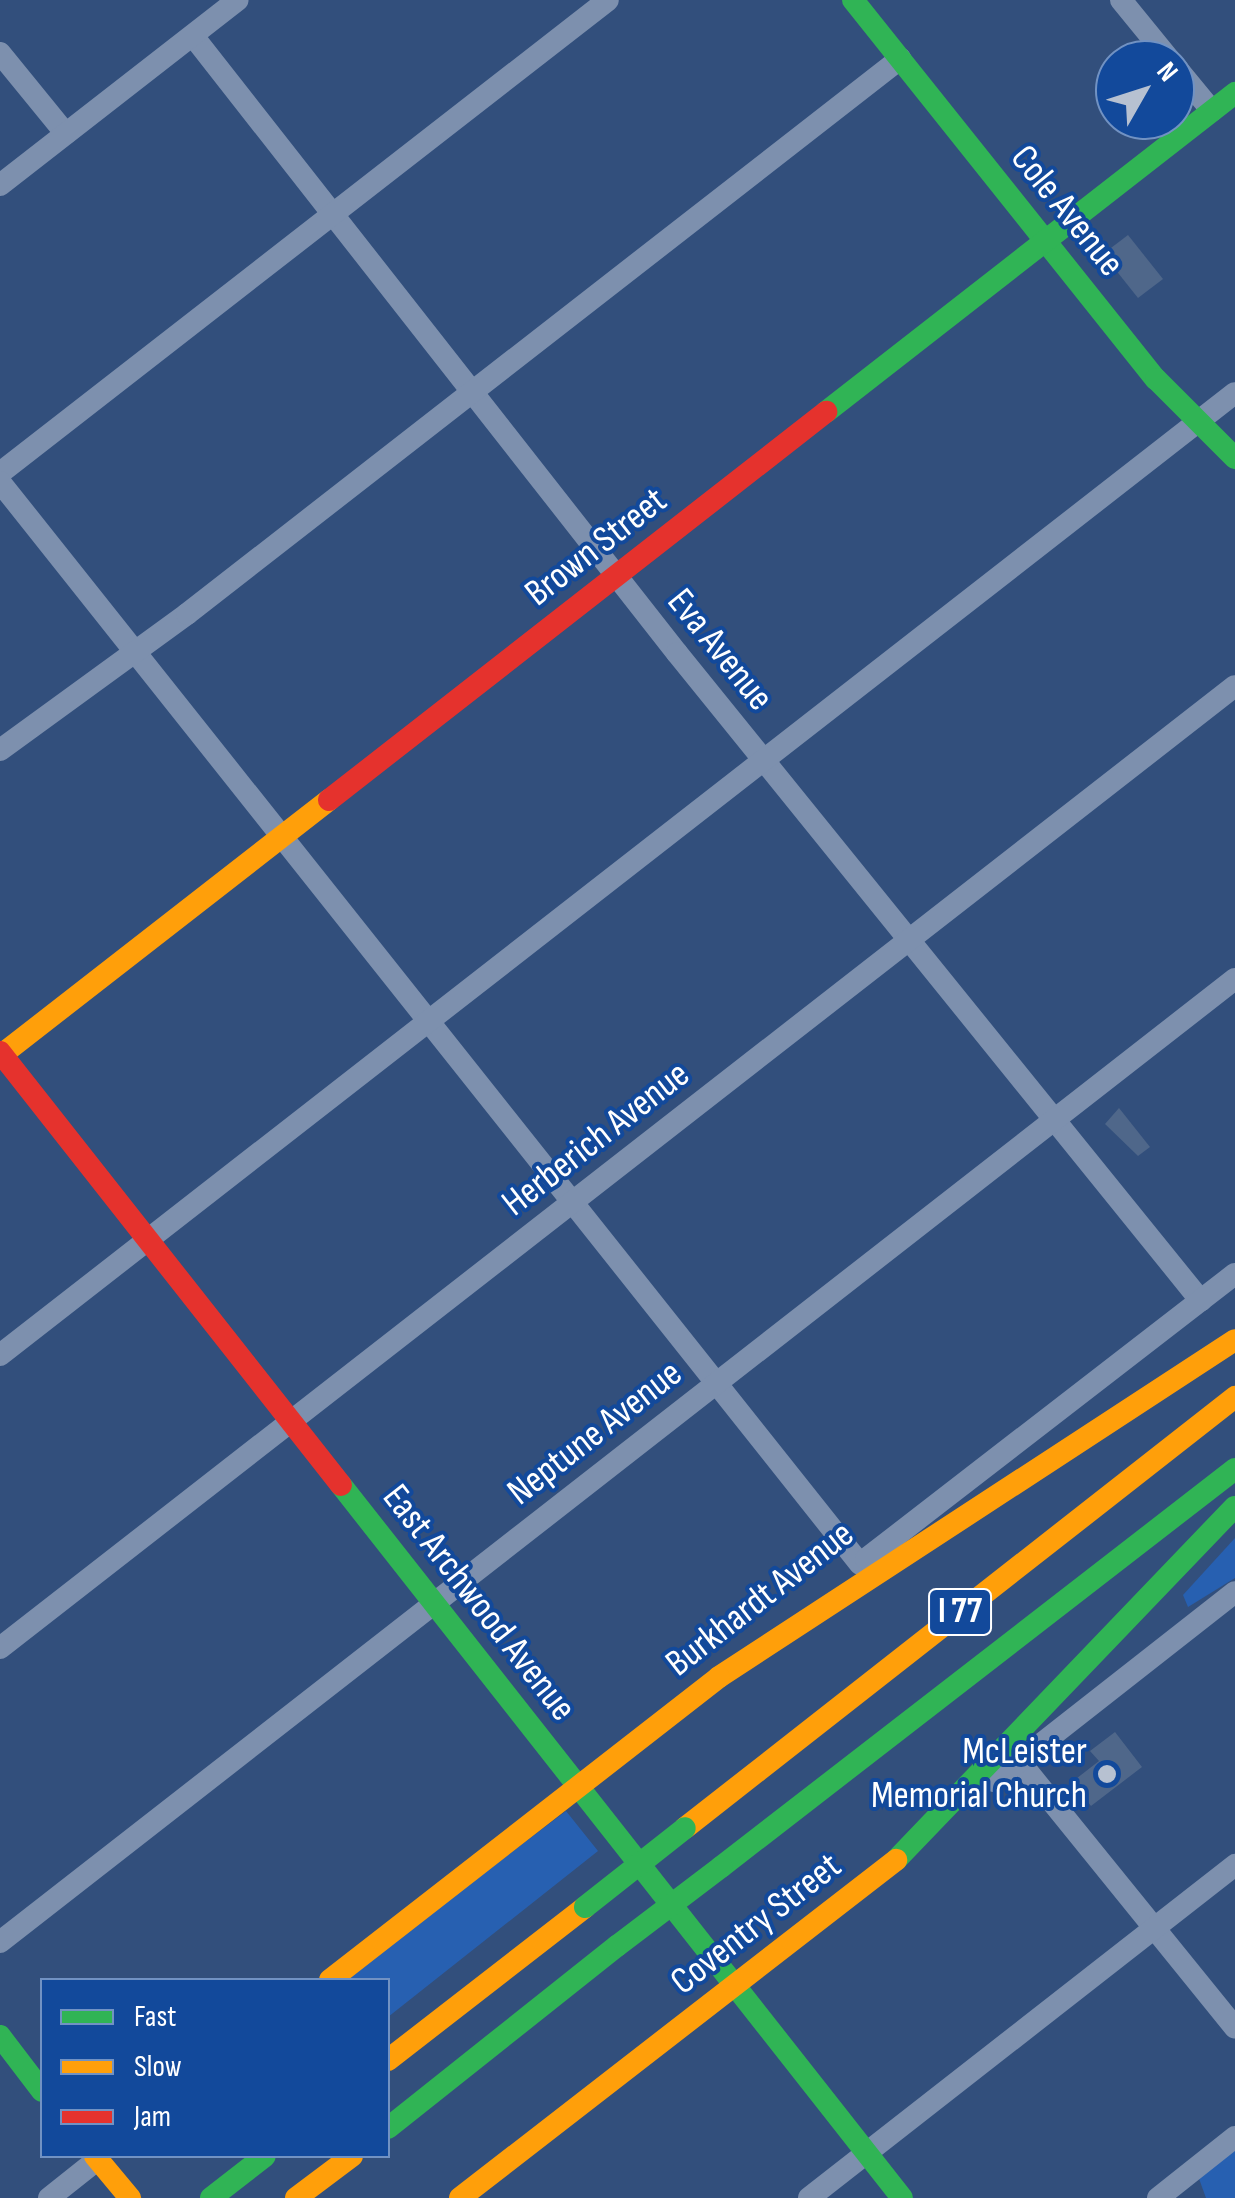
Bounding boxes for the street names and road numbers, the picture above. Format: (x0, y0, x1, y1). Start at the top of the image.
street label: Cole Avenue (1000, 136, 1134, 286)
street label: Brown Street (516, 478, 676, 616)
street label: Eva Avenue (657, 580, 783, 720)
street label: Herberich Avenue (493, 1052, 699, 1226)
street label: Neptune Avenue (499, 1351, 691, 1515)
street label: East Archwood Avenue (373, 1476, 585, 1730)
street label: Burkhardt Avenue (657, 1512, 863, 1686)
road number: I 77 (928, 1582, 992, 1642)
street label: Coventry Street (662, 1843, 850, 2005)

